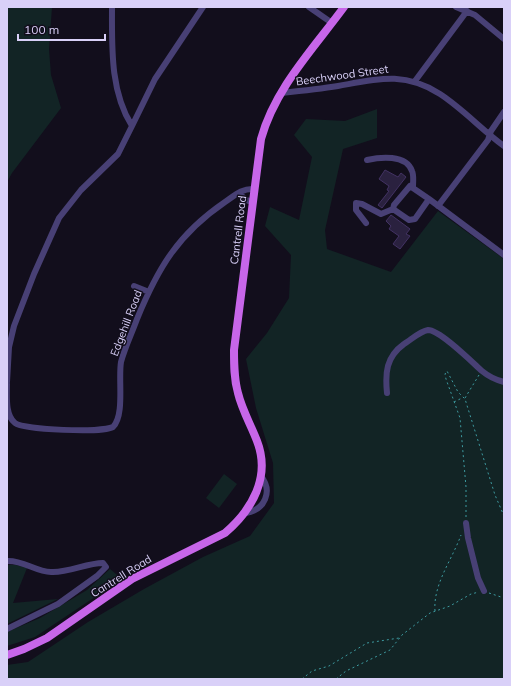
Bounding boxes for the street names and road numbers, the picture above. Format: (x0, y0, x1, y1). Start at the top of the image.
street label: Beechwood Street (295, 62, 389, 88)
street label: Cantrell Road (227, 195, 249, 265)
street label: Edgehill Road (107, 288, 145, 358)
street label: Cantrell Road (88, 552, 154, 600)

